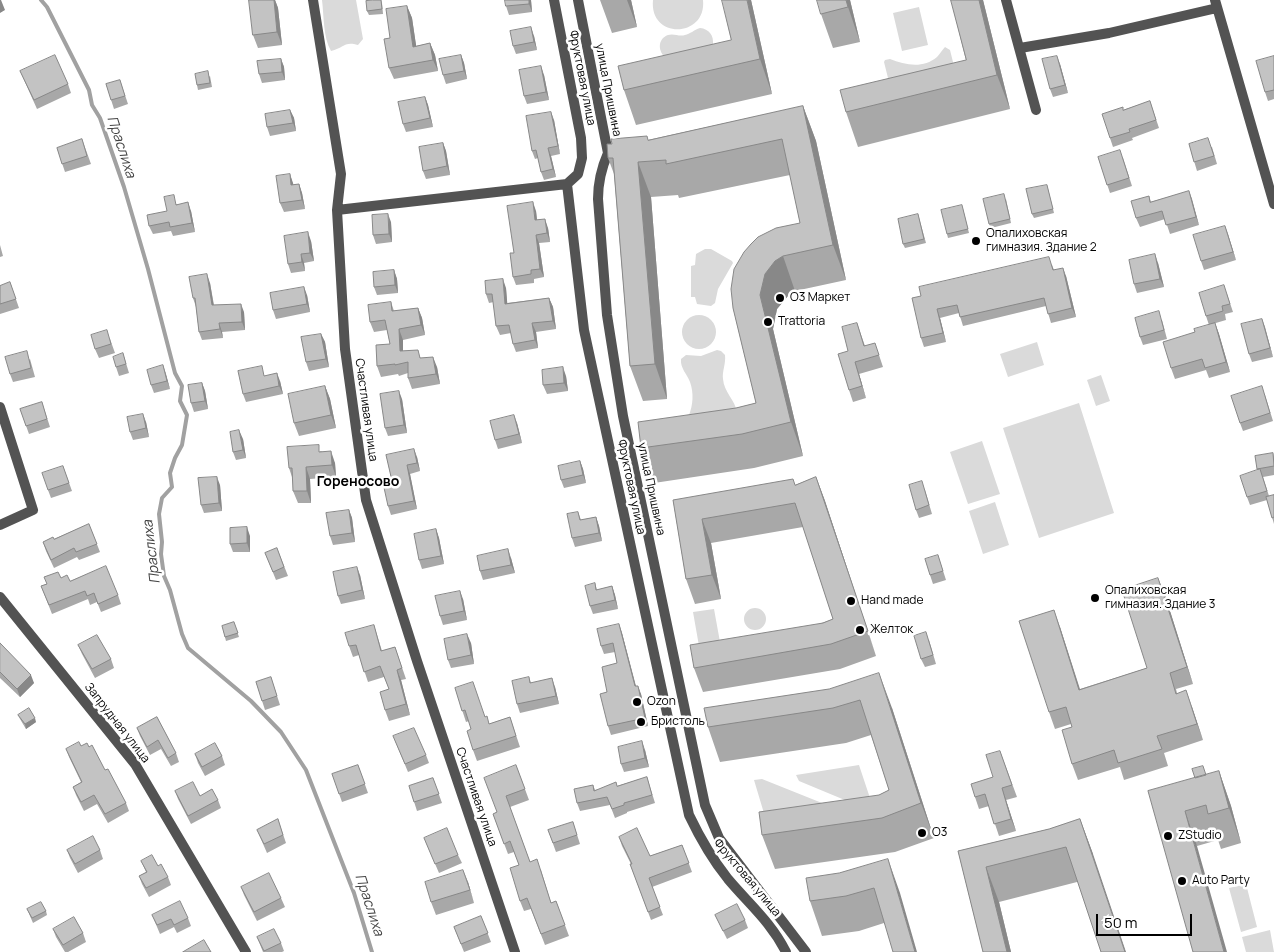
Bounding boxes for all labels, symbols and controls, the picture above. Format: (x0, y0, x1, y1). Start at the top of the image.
street label: Фруктовая улица (566, 29, 598, 127)
street label: улица Пришвина (592, 42, 624, 138)
water label: Праслиха (103, 114, 139, 180)
place label: Опалиховская гимназия. Здание 2 (986, 227, 1097, 255)
marker: Опалиховская гимназия. Здание 2 (970, 235, 982, 247)
place label: О3 Маркет (790, 291, 850, 305)
marker: О3 Маркет (774, 292, 786, 304)
place label: Trattoria (778, 315, 825, 329)
marker: Trattoria (762, 316, 774, 328)
street label: Счастливая улица (352, 358, 380, 462)
street label: Фруктовая улица (614, 438, 648, 536)
street label: улица Пришвина (634, 441, 668, 537)
district label: Гореносово (317, 474, 399, 490)
water label: Праслиха (140, 519, 164, 585)
place label: Опалиховская гимназия. Здание 3 (1105, 584, 1215, 612)
marker: Опалиховская гимназия. Здание 3 (1089, 592, 1101, 604)
place label: Hand made (861, 594, 923, 608)
marker: Hand made (845, 595, 857, 607)
place label: Желток (870, 623, 913, 637)
marker: Желток (854, 624, 866, 636)
street label: Запрудная улица (81, 680, 153, 766)
place label: Ozon (647, 695, 676, 709)
marker: Ozon (631, 696, 643, 708)
place label: Бристоль (651, 715, 705, 729)
marker: Бристоль (635, 716, 647, 728)
street label: Счастливая улица (452, 746, 500, 848)
place label: О3 (932, 826, 947, 840)
marker: О3 (916, 827, 928, 839)
place label: ZStudio (1178, 829, 1222, 843)
marker: ZStudio (1162, 830, 1174, 842)
street label: Фруктовая улица (710, 836, 784, 920)
water label: Праслиха (351, 872, 387, 938)
place label: Auto Party (1192, 874, 1250, 888)
marker: Auto Party (1176, 875, 1188, 887)
scale bar (1099, 904, 1195, 936)
text: 50 m (1104, 912, 1138, 933)

